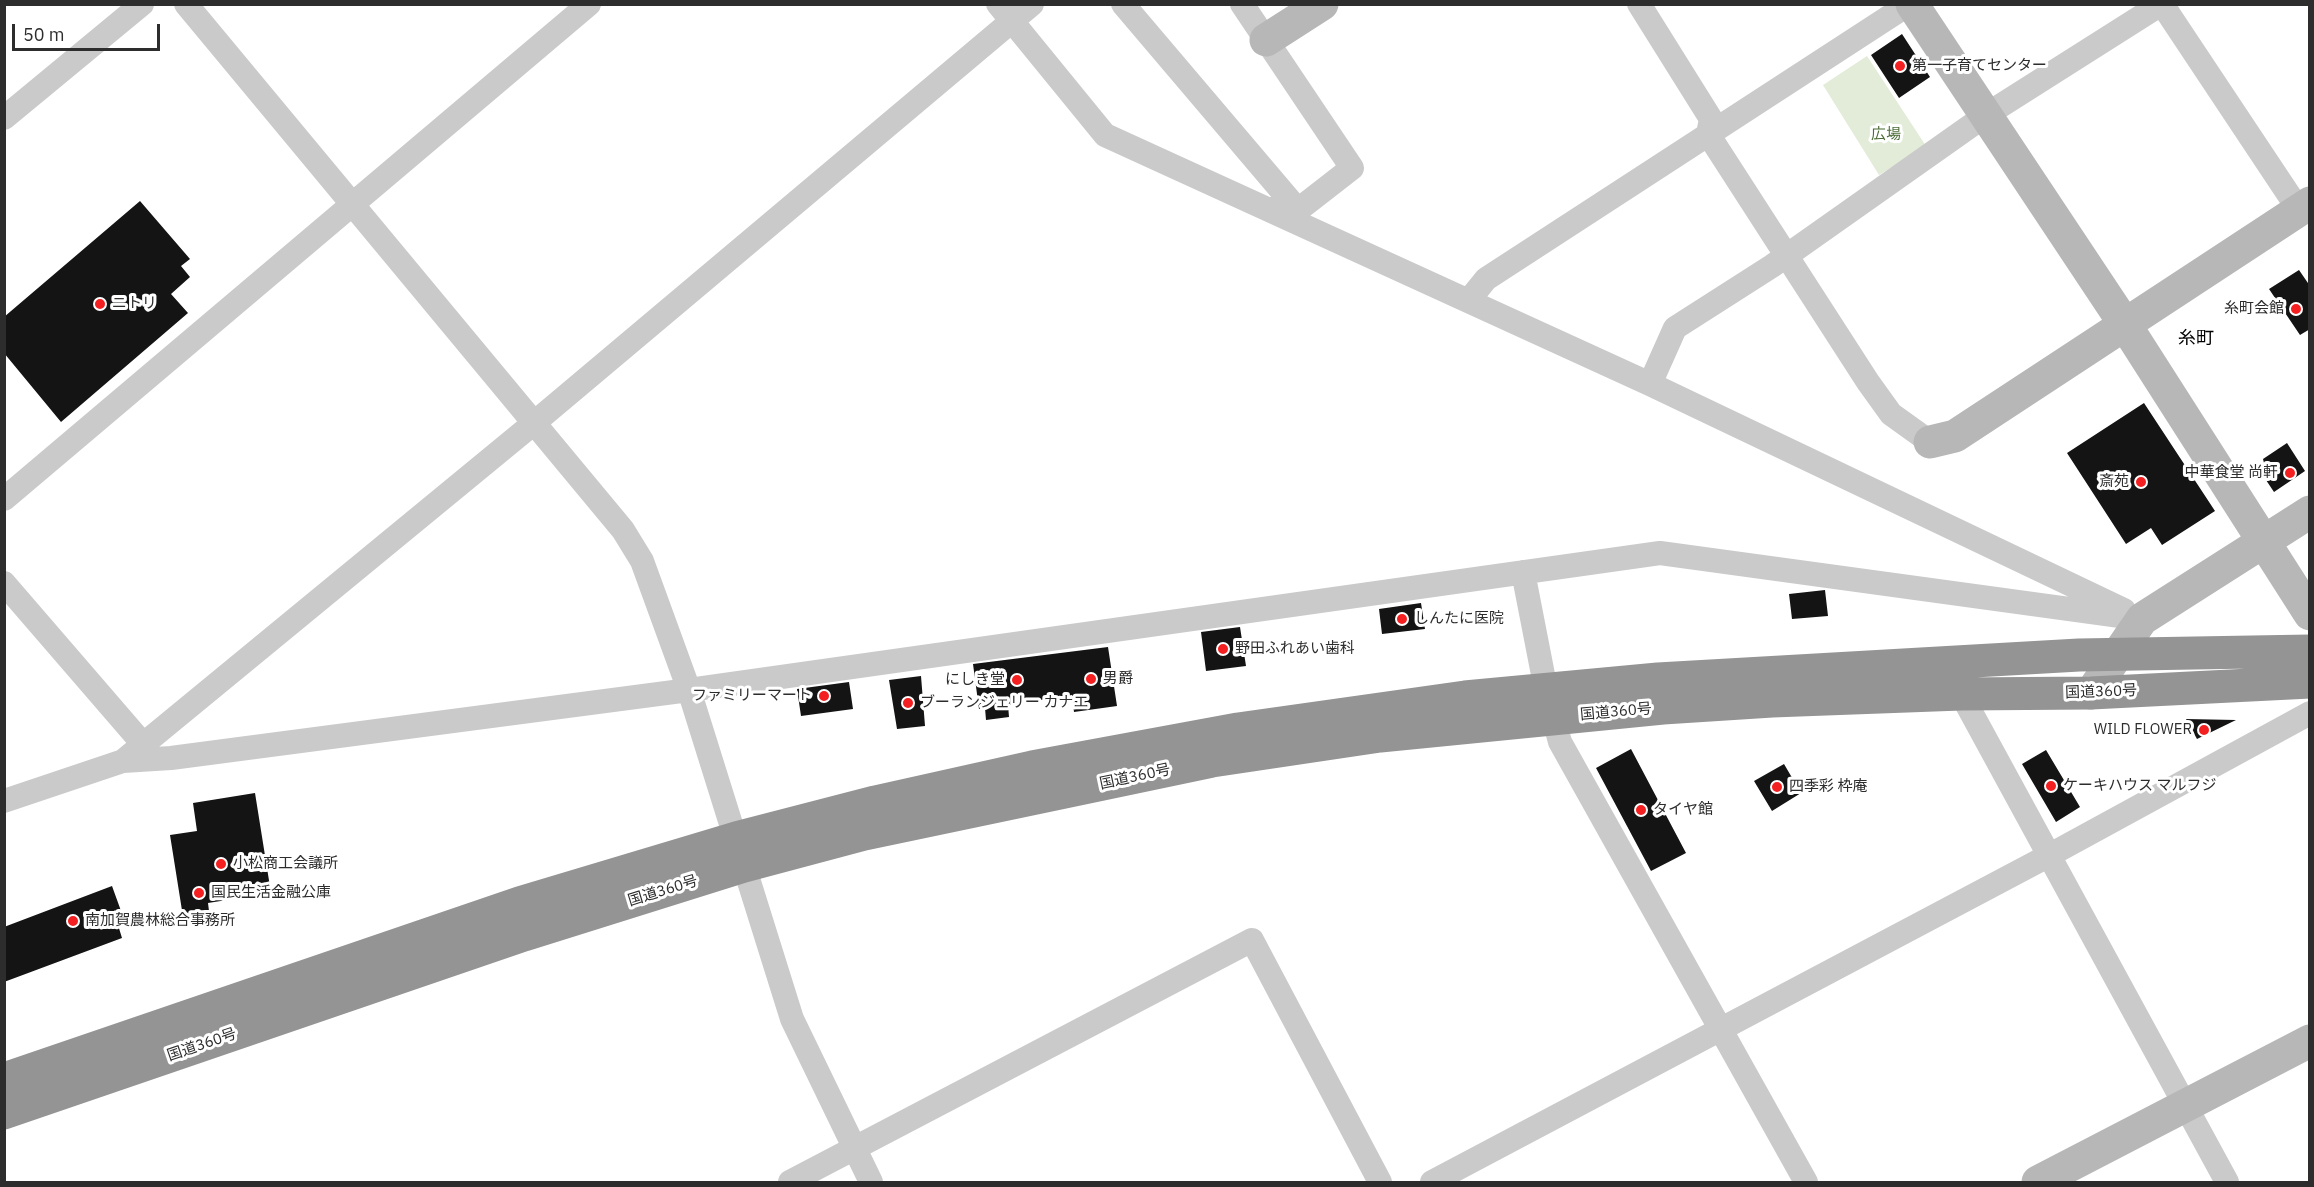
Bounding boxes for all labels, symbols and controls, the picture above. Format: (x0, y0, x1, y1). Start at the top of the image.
scale bar (15, 12, 164, 50)
text: 50 m (23, 23, 65, 46)
place label: 第一子育てセンター (1912, 57, 2047, 75)
marker: 第一子育てセンター (1893, 59, 1907, 73)
park label: 広場 (1871, 126, 1901, 144)
place label: ニトリ (112, 295, 157, 313)
marker: ニトリ (93, 297, 107, 311)
place label: 糸町会館 (2224, 300, 2284, 318)
marker: 糸町会館 (2289, 302, 2303, 316)
district label: 糸町 (2178, 328, 2214, 350)
place label: 中華食堂 尚軒 (2184, 464, 2278, 482)
marker: 中華食堂 尚軒 (2283, 466, 2297, 480)
place label: 斎苑 (2099, 473, 2129, 491)
marker: 斎苑 (2134, 475, 2148, 489)
place label: しんたに医院 (1414, 610, 1504, 628)
marker: しんたに医院 (1395, 612, 1409, 626)
place label: 野田ふれあい歯科 (1235, 640, 1355, 658)
marker: 野田ふれあい歯科 (1216, 642, 1230, 656)
place label: 男爵 (1103, 670, 1133, 688)
place label: にしき堂 (945, 671, 1005, 689)
marker: 男爵 (1084, 672, 1098, 686)
marker: にしき堂 (1010, 673, 1024, 687)
street label: 国道360号 (2065, 682, 2137, 702)
place label: ファミリーマート (692, 687, 812, 705)
marker: ファミリーマート (817, 689, 831, 703)
place label: ブーランジェリー カナエ (920, 694, 1089, 712)
marker: ブーランジェリー カナエ (901, 696, 915, 710)
street label: 国道360号 (1579, 700, 1653, 724)
place label: WILD FLOWER (2094, 721, 2192, 739)
marker: WILD FLOWER (2197, 723, 2211, 737)
street label: 国道360号 (1098, 761, 1172, 793)
place label: ケーキハウス マルフジ (2063, 777, 2217, 795)
place label: 四季彩 枠庵 (1789, 778, 1868, 796)
marker: ケーキハウス マルフジ (2044, 779, 2058, 793)
marker: 四季彩 枠庵 (1770, 780, 1784, 794)
place label: タイヤ館 (1653, 801, 1713, 819)
marker: タイヤ館 (1634, 803, 1648, 817)
place label: 小松商工会議所 (233, 855, 338, 873)
marker: 小松商工会議所 (214, 857, 228, 871)
street label: 国道360号 (626, 872, 700, 910)
place label: 国民生活金融公庫 (211, 884, 331, 902)
marker: 国民生活金融公庫 (192, 886, 206, 900)
place label: 南加賀農林総合事務所 (85, 912, 235, 930)
marker: 南加賀農林総合事務所 (66, 914, 80, 928)
street label: 国道360号 (165, 1025, 239, 1065)

